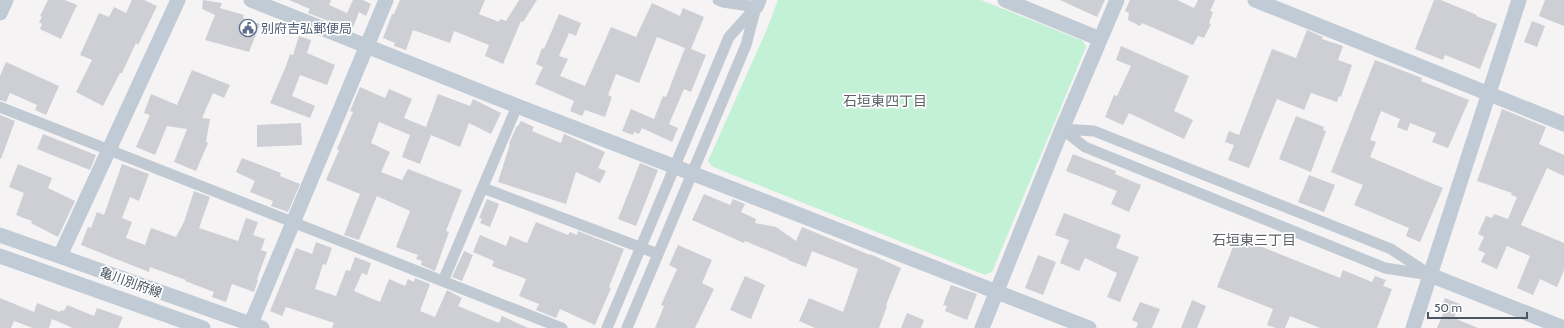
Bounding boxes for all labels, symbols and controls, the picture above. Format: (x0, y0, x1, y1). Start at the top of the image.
public building icon: 別府吉弘郵便局 (238, 18, 258, 38)
place label: 別府吉弘郵便局 (261, 20, 352, 36)
district label: 石垣東四丁目 (843, 92, 927, 110)
district label: 石垣東三丁目 (1212, 231, 1296, 249)
street label: 亀川別府線 (98, 263, 164, 301)
scale bar (1428, 294, 1527, 320)
text: 50 m (1434, 300, 1462, 315)

